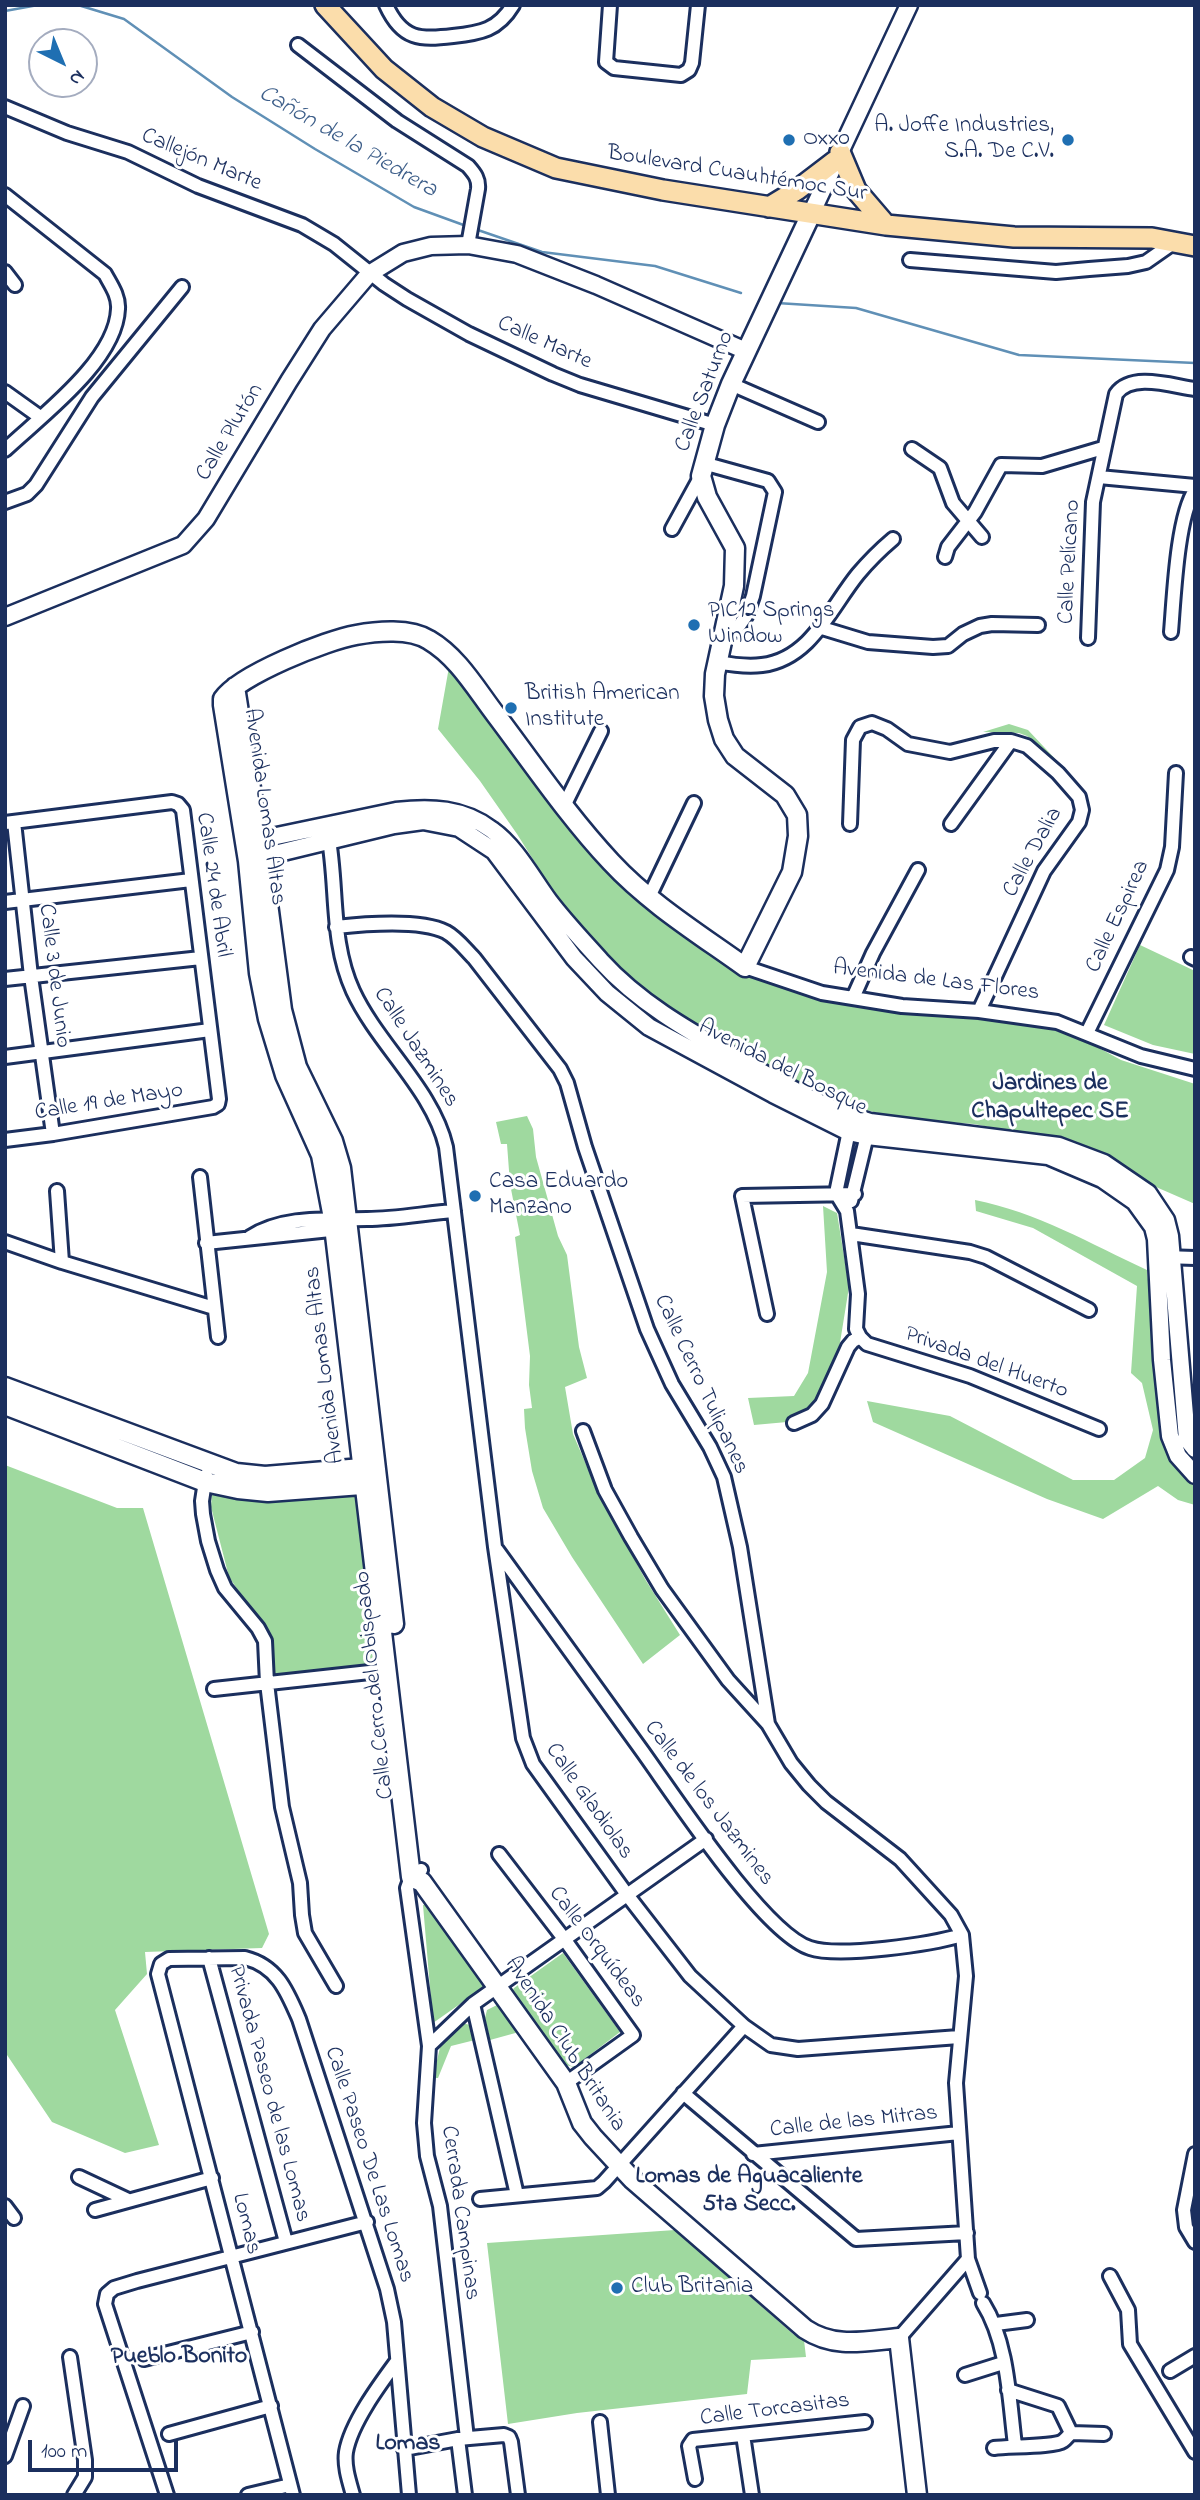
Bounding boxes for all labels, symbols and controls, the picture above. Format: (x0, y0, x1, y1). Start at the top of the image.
north arrow (28, 28, 98, 98)
text: N (62, 63, 90, 92)
water label: Cañón de la Piedrera (253, 80, 441, 206)
place label: A. Joffe Industries, S.A. De C.V. (874, 113, 1054, 167)
street label: Callejón Marte (137, 123, 265, 199)
place label: Oxxo (803, 126, 850, 154)
marker: Oxxo (781, 132, 797, 148)
marker: A. Joffe Industries, S.A. De C.V. (1060, 132, 1076, 148)
street label: Boulevard Cuauhtémoc Sur (605, 141, 869, 209)
street label: Calle Marte (493, 311, 595, 377)
street label: Calle Saturno (670, 328, 742, 456)
street label: Calle Plutón (191, 379, 271, 487)
street label: Calle Pelícano (1054, 499, 1088, 625)
place label: PIC12 Springs Window (708, 598, 834, 652)
marker: PIC12 Springs Window (686, 617, 702, 633)
place label: British American Institute (525, 681, 680, 735)
marker: British American Institute (503, 700, 519, 716)
street label: Avenida Lomas Altas (236, 707, 290, 907)
street label: Calle Dalia (998, 803, 1070, 903)
street label: Calle 24 de Abril (188, 811, 236, 959)
street label: Calle Espirea (1081, 856, 1157, 978)
street label: Calle 3 de Junio (30, 902, 76, 1050)
street label: Avenida de Las Flores (831, 956, 1041, 1008)
street label: Calle Jazmines (366, 983, 464, 1113)
street label: Avenida del Bosque (693, 1015, 871, 1123)
district label: Jardines de Chapultepec SE (971, 1071, 1129, 1127)
street label: Calle 19 de Mayo (33, 1078, 185, 1128)
place label: Casa Eduardo Manzano (489, 1169, 628, 1223)
marker: Casa Eduardo Manzano (467, 1188, 483, 1204)
street label: Avenida Lomas Altas (300, 1265, 352, 1465)
street label: Calle Cerro Tulipanes (646, 1291, 754, 1479)
street label: Privada del Huerto (900, 1322, 1072, 1406)
street label: Calle Cerro del Obispado (350, 1569, 402, 1801)
street label: Calle de los Jazmines (637, 1716, 779, 1892)
street label: Calle Gladiolas (538, 1738, 638, 1866)
street label: Calle Orquídeas (541, 1882, 651, 2014)
street label: Avenida Club Britania (497, 1952, 631, 2138)
street label: Privada Paseo de las Lomas (220, 1963, 316, 2225)
street label: Calle Paseo De Las Lomas (317, 2043, 419, 2287)
street label: Calle de las Mitras (769, 2100, 939, 2146)
street label: Cerrada Campinas (433, 2124, 485, 2302)
district label: Lomas de Aguacaliente 5ta Secc. (636, 2164, 862, 2220)
street label: Lomas (224, 2190, 266, 2258)
place label: Club Britania (631, 2274, 753, 2302)
marker: Club Britania (609, 2280, 625, 2296)
district label: Pueblo Bonito (111, 2344, 247, 2372)
street label: Calle Torcasitas (699, 2388, 851, 2434)
scale bar (32, 2426, 182, 2470)
district label: Lomas (375, 2431, 441, 2459)
text: 100 m (41, 2437, 87, 2467)

